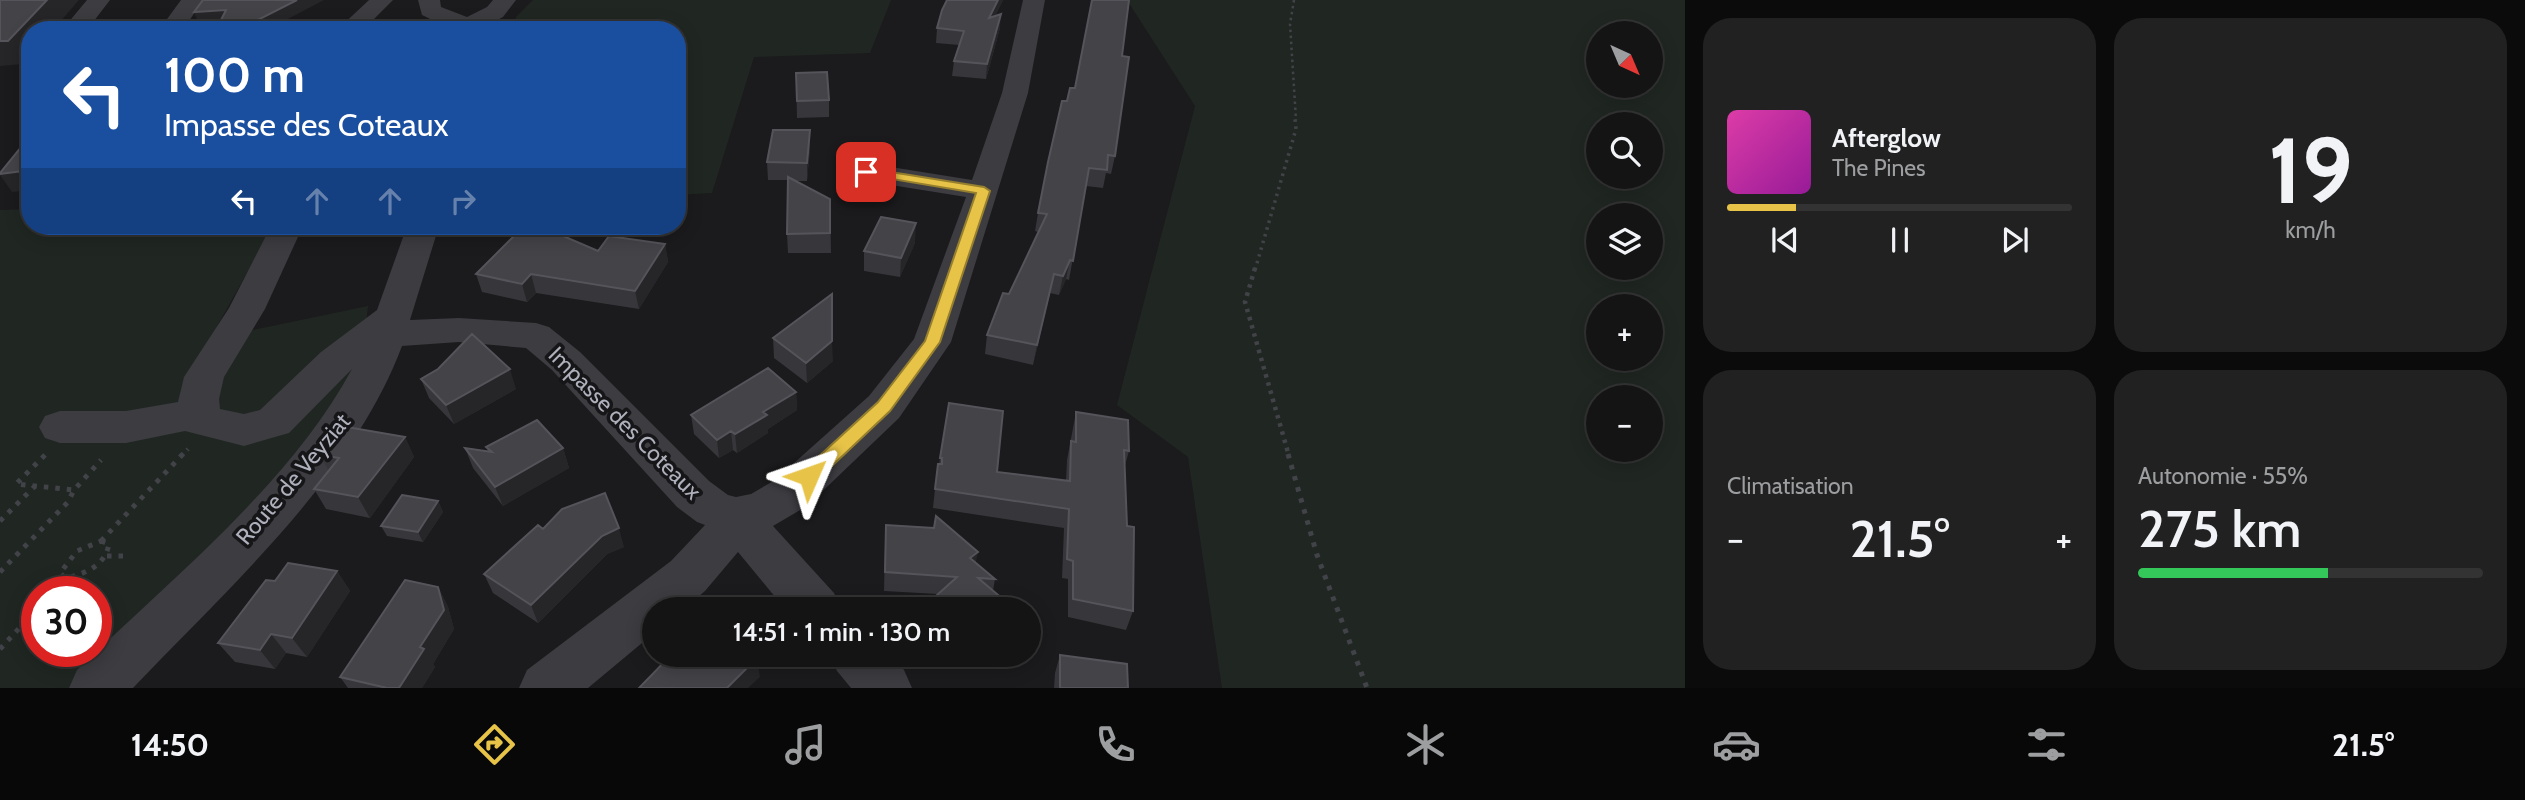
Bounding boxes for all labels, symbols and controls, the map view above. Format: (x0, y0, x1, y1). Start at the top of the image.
north arrow (1586, 21, 1662, 98)
map controls (1586, 21, 1663, 462)
text: 100 m (164, 45, 305, 104)
icon: left (49, 49, 140, 140)
text: Impasse des Coteaux (164, 105, 449, 144)
button: search (1586, 112, 1663, 189)
text: 19 (2268, 115, 2353, 226)
text: Afterglow (1832, 122, 1941, 154)
pin (836, 142, 896, 202)
icon: arrive (847, 153, 885, 191)
text: The Pines (1832, 154, 1926, 182)
icon: left (225, 182, 263, 220)
icon: ahead (298, 182, 336, 220)
icon: ahead (371, 182, 409, 220)
icon: right (444, 182, 482, 220)
button: layers (1586, 203, 1663, 280)
text: km/h (2285, 216, 2336, 244)
icon: previous (1766, 221, 1804, 259)
icon: pause (1881, 221, 1919, 259)
icon: next (1996, 221, 2034, 259)
button: + (1586, 294, 1663, 371)
street label: Impasse des Coteaux (543, 341, 707, 505)
button: − (1586, 385, 1663, 462)
street label: Route de Veyziat (230, 408, 356, 550)
position arrow (772, 439, 846, 513)
text: Autonomie · 55% (2138, 462, 2308, 490)
text: Climatisation (1727, 472, 1854, 500)
text: 275 km (2138, 497, 2301, 560)
text: 21.5° (1849, 507, 1950, 570)
text: − (1727, 515, 1744, 562)
text: + (2055, 515, 2072, 562)
speed limit sign: 30 (21, 576, 112, 667)
text: 14:51 · 1 min · 130 m (733, 616, 950, 648)
icon: directions (470, 720, 519, 769)
icon: music (781, 720, 830, 769)
icon: phone (1091, 720, 1140, 769)
icon: climate (1401, 720, 1450, 769)
icon: car (1712, 720, 1761, 769)
icon: filters (2022, 720, 2071, 769)
text: 14:50 (131, 725, 209, 764)
text: 21.5° (2332, 725, 2394, 764)

